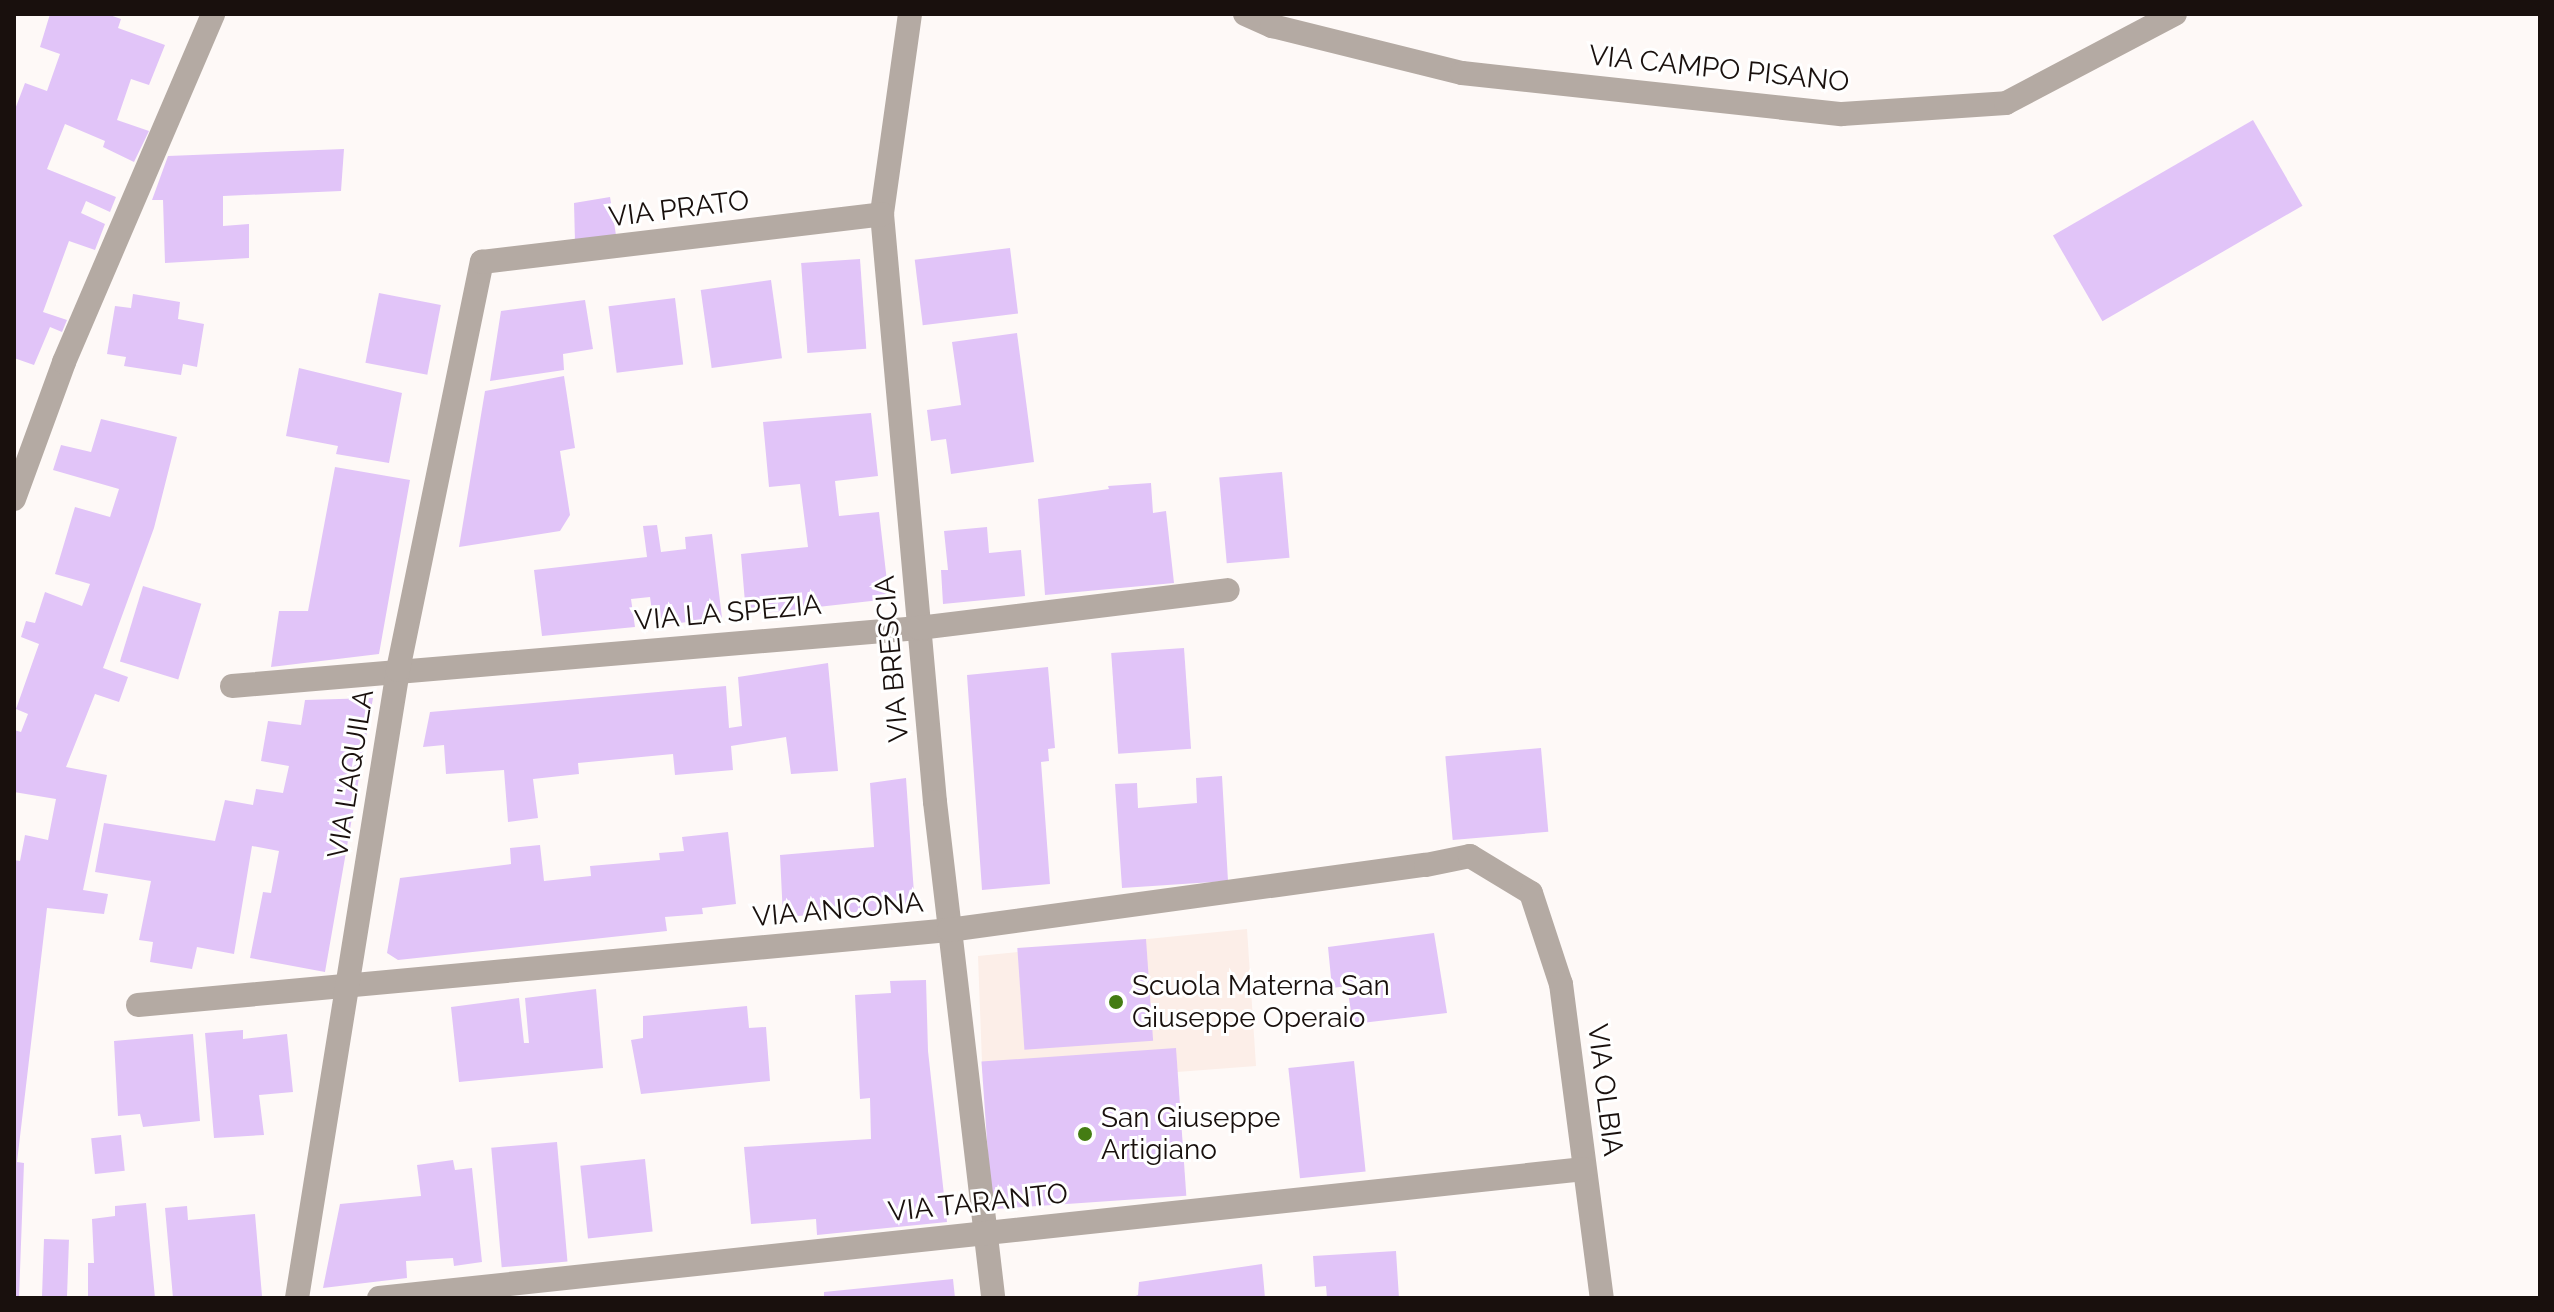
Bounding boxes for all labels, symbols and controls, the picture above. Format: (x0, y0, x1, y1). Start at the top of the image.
street label: VIA CAMPO PISANO (1587, 39, 1851, 99)
street label: VIA PRATO (606, 184, 752, 234)
street label: VIA BRESCIA (868, 574, 916, 744)
street label: VIA LA SPEZIA (632, 588, 824, 638)
street label: VIA L'AQUILA (321, 687, 381, 861)
street label: VIA ANCONA (750, 886, 926, 934)
place label: Scuola Materna San Giuseppe Operaio (1132, 969, 1390, 1035)
marker: Scuola Materna San Giuseppe Operaio (1107, 993, 1125, 1011)
street label: VIA OLBIA (1580, 1022, 1630, 1158)
place label: San Giuseppe Artigiano (1101, 1101, 1280, 1167)
marker: San Giuseppe Artigiano (1076, 1125, 1094, 1143)
street label: VIA TARANTO (886, 1177, 1070, 1229)

